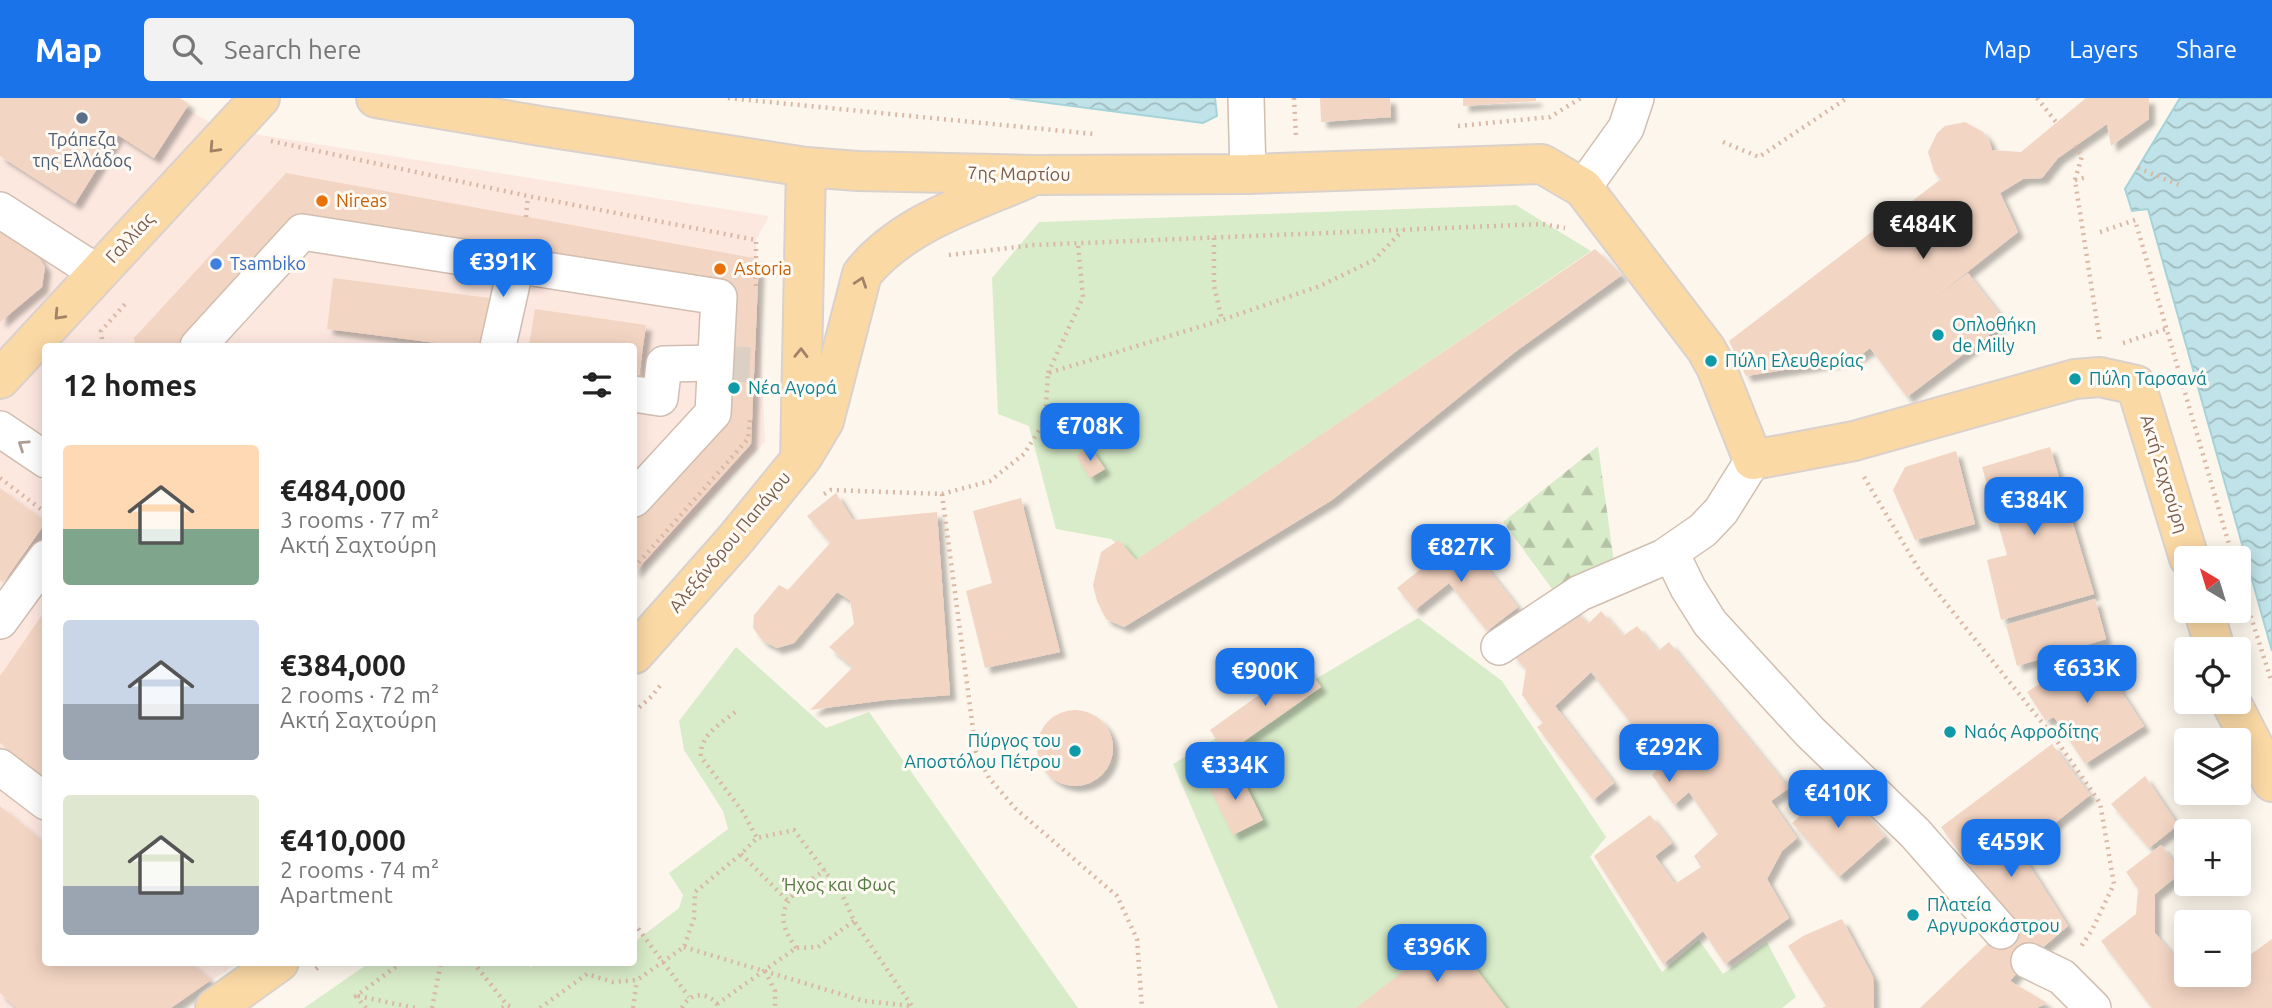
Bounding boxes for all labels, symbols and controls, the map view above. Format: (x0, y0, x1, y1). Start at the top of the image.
search box (144, 18, 634, 81)
icon: search (168, 30, 206, 68)
text: Map (35, 31, 102, 68)
text: Search here (224, 35, 362, 64)
text: Map (1984, 36, 2031, 63)
text: Layers (2069, 36, 2138, 63)
text: Share (2176, 36, 2237, 63)
marker: Τράπεζα της Ελλάδος (74, 110, 90, 126)
place label: Τράπεζα της Ελλάδος (33, 129, 131, 171)
one-way arrow (210, 140, 222, 153)
street label: 7ης Μαρτίου (967, 162, 1071, 185)
place label: Nireas (336, 190, 387, 210)
marker: Nireas (314, 193, 330, 209)
pin: €484K (1874, 202, 1972, 261)
street label: Γαλλίας (101, 208, 158, 267)
text: €484K (1889, 211, 1957, 236)
pin: €391K (454, 240, 552, 299)
text: €391K (469, 249, 537, 274)
place label: Tsambiko (230, 253, 306, 273)
marker: Tsambiko (208, 256, 224, 272)
place label: Astoria (734, 258, 792, 278)
marker: Astoria (712, 261, 728, 277)
one-way arrow (853, 276, 867, 288)
one-way arrow (55, 307, 68, 320)
place label: Οπλοθήκη de Milly (1952, 314, 2036, 355)
marker: Οπλοθήκη de Milly (1930, 327, 1946, 343)
one-way arrow (794, 347, 809, 358)
place label: Πύλη Ελευθερίας (1725, 350, 1863, 371)
marker: Πύλη Ελευθερίας (1703, 353, 1719, 369)
icon: filters (578, 366, 616, 404)
text: 12 homes (63, 368, 197, 402)
place label: Πύλη Ταρσανά (2089, 368, 2207, 388)
marker: Πύλη Ταρσανά (2067, 371, 2083, 387)
place label: Νέα Αγορά (748, 377, 837, 397)
marker: Νέα Αγορά (726, 380, 742, 396)
pin: €708K (1041, 404, 1139, 463)
street label: Ακτή Σαχτούρη (2137, 412, 2192, 535)
text: €708K (1056, 413, 1124, 438)
one-way arrow (18, 441, 31, 453)
street label: Αλεξάνδρου Παπάγου (664, 467, 794, 616)
icon: home (119, 473, 203, 557)
text: €484,000 (280, 473, 406, 507)
pin: €384K (1985, 478, 2083, 537)
text: €384K (2000, 487, 2068, 512)
text: 3 rooms · 77 m² (280, 507, 439, 532)
pin: €827K (1412, 524, 1510, 584)
text: Ακτή Σαχτούρη (280, 532, 437, 557)
text: €827K (1427, 534, 1495, 559)
north arrow (2174, 546, 2250, 623)
map controls (2174, 546, 2251, 987)
button: locate (2174, 637, 2251, 714)
pin: €633K (2038, 646, 2136, 705)
icon: home (119, 648, 203, 732)
text: €384,000 (280, 648, 406, 682)
pin: €900K (1216, 648, 1314, 708)
text: €633K (2053, 655, 2121, 680)
text: €900K (1231, 658, 1299, 683)
text: 2 rooms · 72 m² (280, 682, 439, 707)
text: Ακτή Σαχτούρη (280, 707, 437, 732)
place label: Ναός Αφροδίτης (1964, 721, 2099, 742)
pin: €292K (1620, 724, 1718, 784)
marker: Ναός Αφροδίτης (1942, 724, 1958, 740)
button: layers (2174, 728, 2251, 805)
place label: Πύργος του Αποστόλου Πέτρου (904, 730, 1061, 771)
text: €292K (1635, 734, 1703, 759)
pin: €334K (1186, 742, 1284, 802)
marker: Πύργος του Αποστόλου Πέτρου (1067, 743, 1083, 759)
text: €334K (1201, 752, 1269, 777)
pin: €410K (1789, 770, 1887, 830)
text: €410K (1804, 780, 1872, 805)
button: + (2174, 819, 2251, 896)
pin: €459K (1962, 820, 2060, 879)
icon: home (119, 823, 203, 907)
text: €410,000 (280, 823, 406, 857)
text: €459K (1977, 829, 2045, 854)
text: 2 rooms · 74 m² (280, 857, 439, 882)
park label: Ήχος και Φως (782, 874, 895, 895)
text: Apartment (280, 882, 393, 907)
place label: Πλατεία Αργυροκάστρου (1927, 894, 2060, 935)
marker: Πλατεία Αργυροκάστρου (1905, 907, 1921, 923)
button: − (2174, 910, 2251, 987)
pin: €396K (1388, 924, 1486, 984)
text: €396K (1403, 934, 1471, 959)

